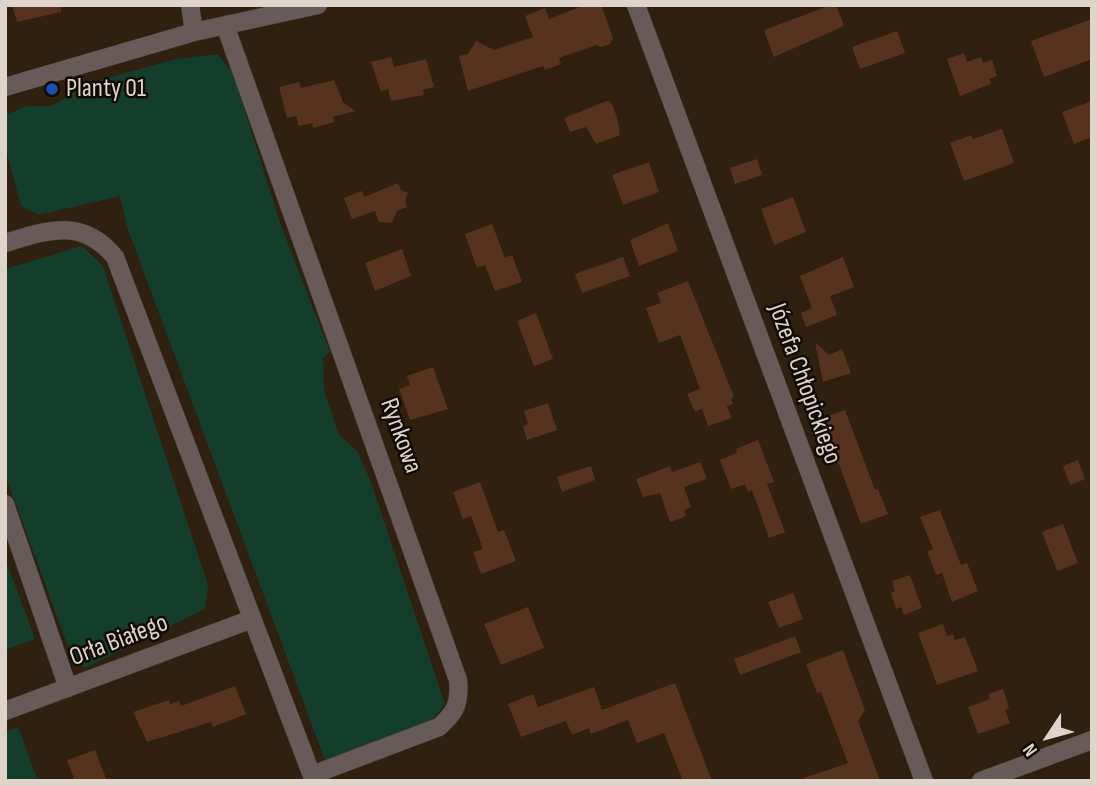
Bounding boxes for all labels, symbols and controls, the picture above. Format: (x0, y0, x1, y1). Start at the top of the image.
place label: Planty 01 (66, 73, 146, 105)
marker: Planty 01 (44, 81, 60, 97)
street label: Józefa Chłopickiego (761, 300, 847, 468)
street label: Rynkowa (372, 394, 428, 478)
street label: Orła Białego (66, 608, 172, 674)
north arrow (1013, 702, 1083, 772)
text: N (1018, 739, 1043, 761)

